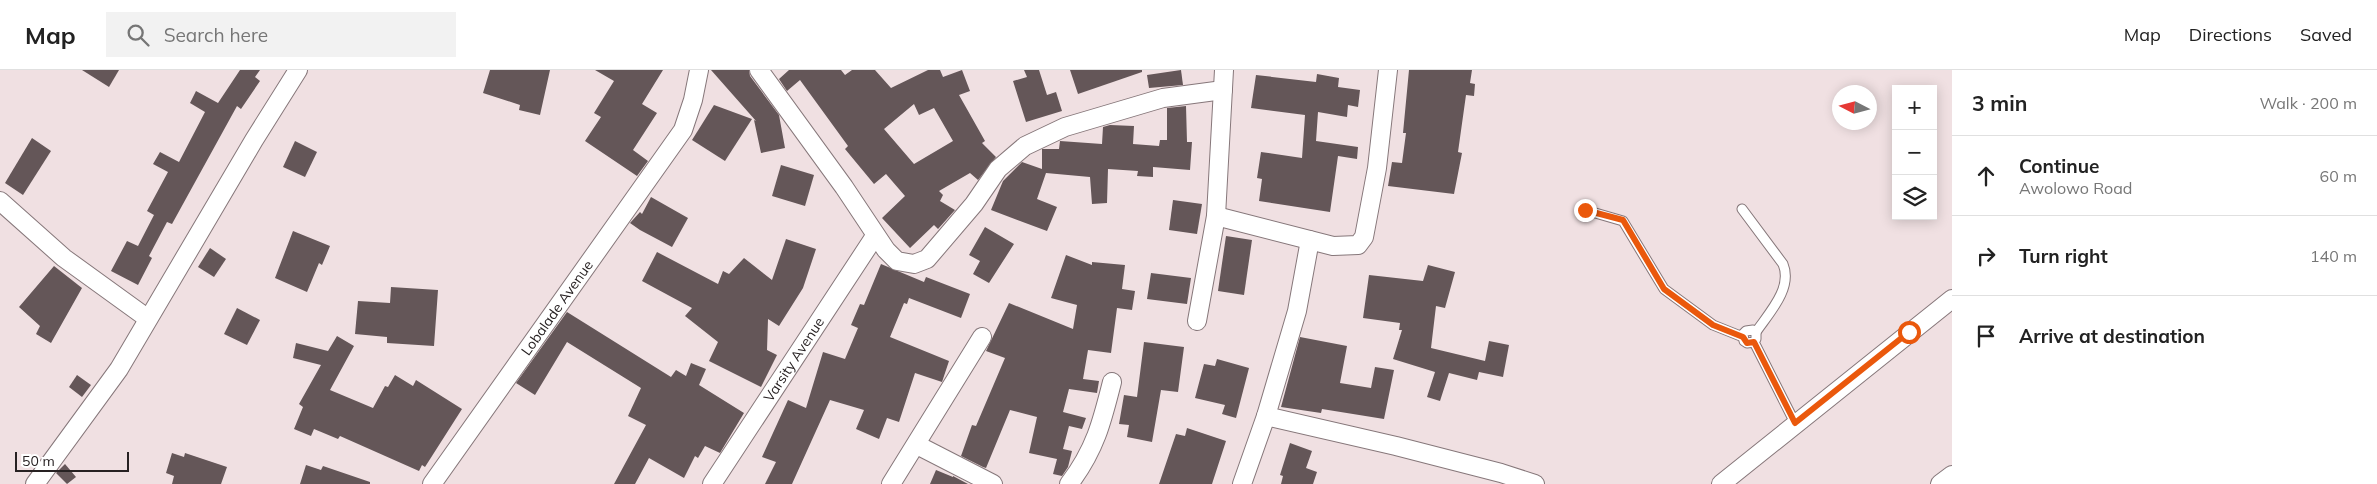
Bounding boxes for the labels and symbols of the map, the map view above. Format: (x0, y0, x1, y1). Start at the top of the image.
north arrow (1832, 85, 1877, 130)
route end (1574, 199, 1597, 222)
street label: Lobalade Avenue (517, 257, 597, 359)
street label: Varsity Avenue (760, 314, 828, 405)
route start (1898, 321, 1921, 344)
scale bar (15, 449, 129, 472)

